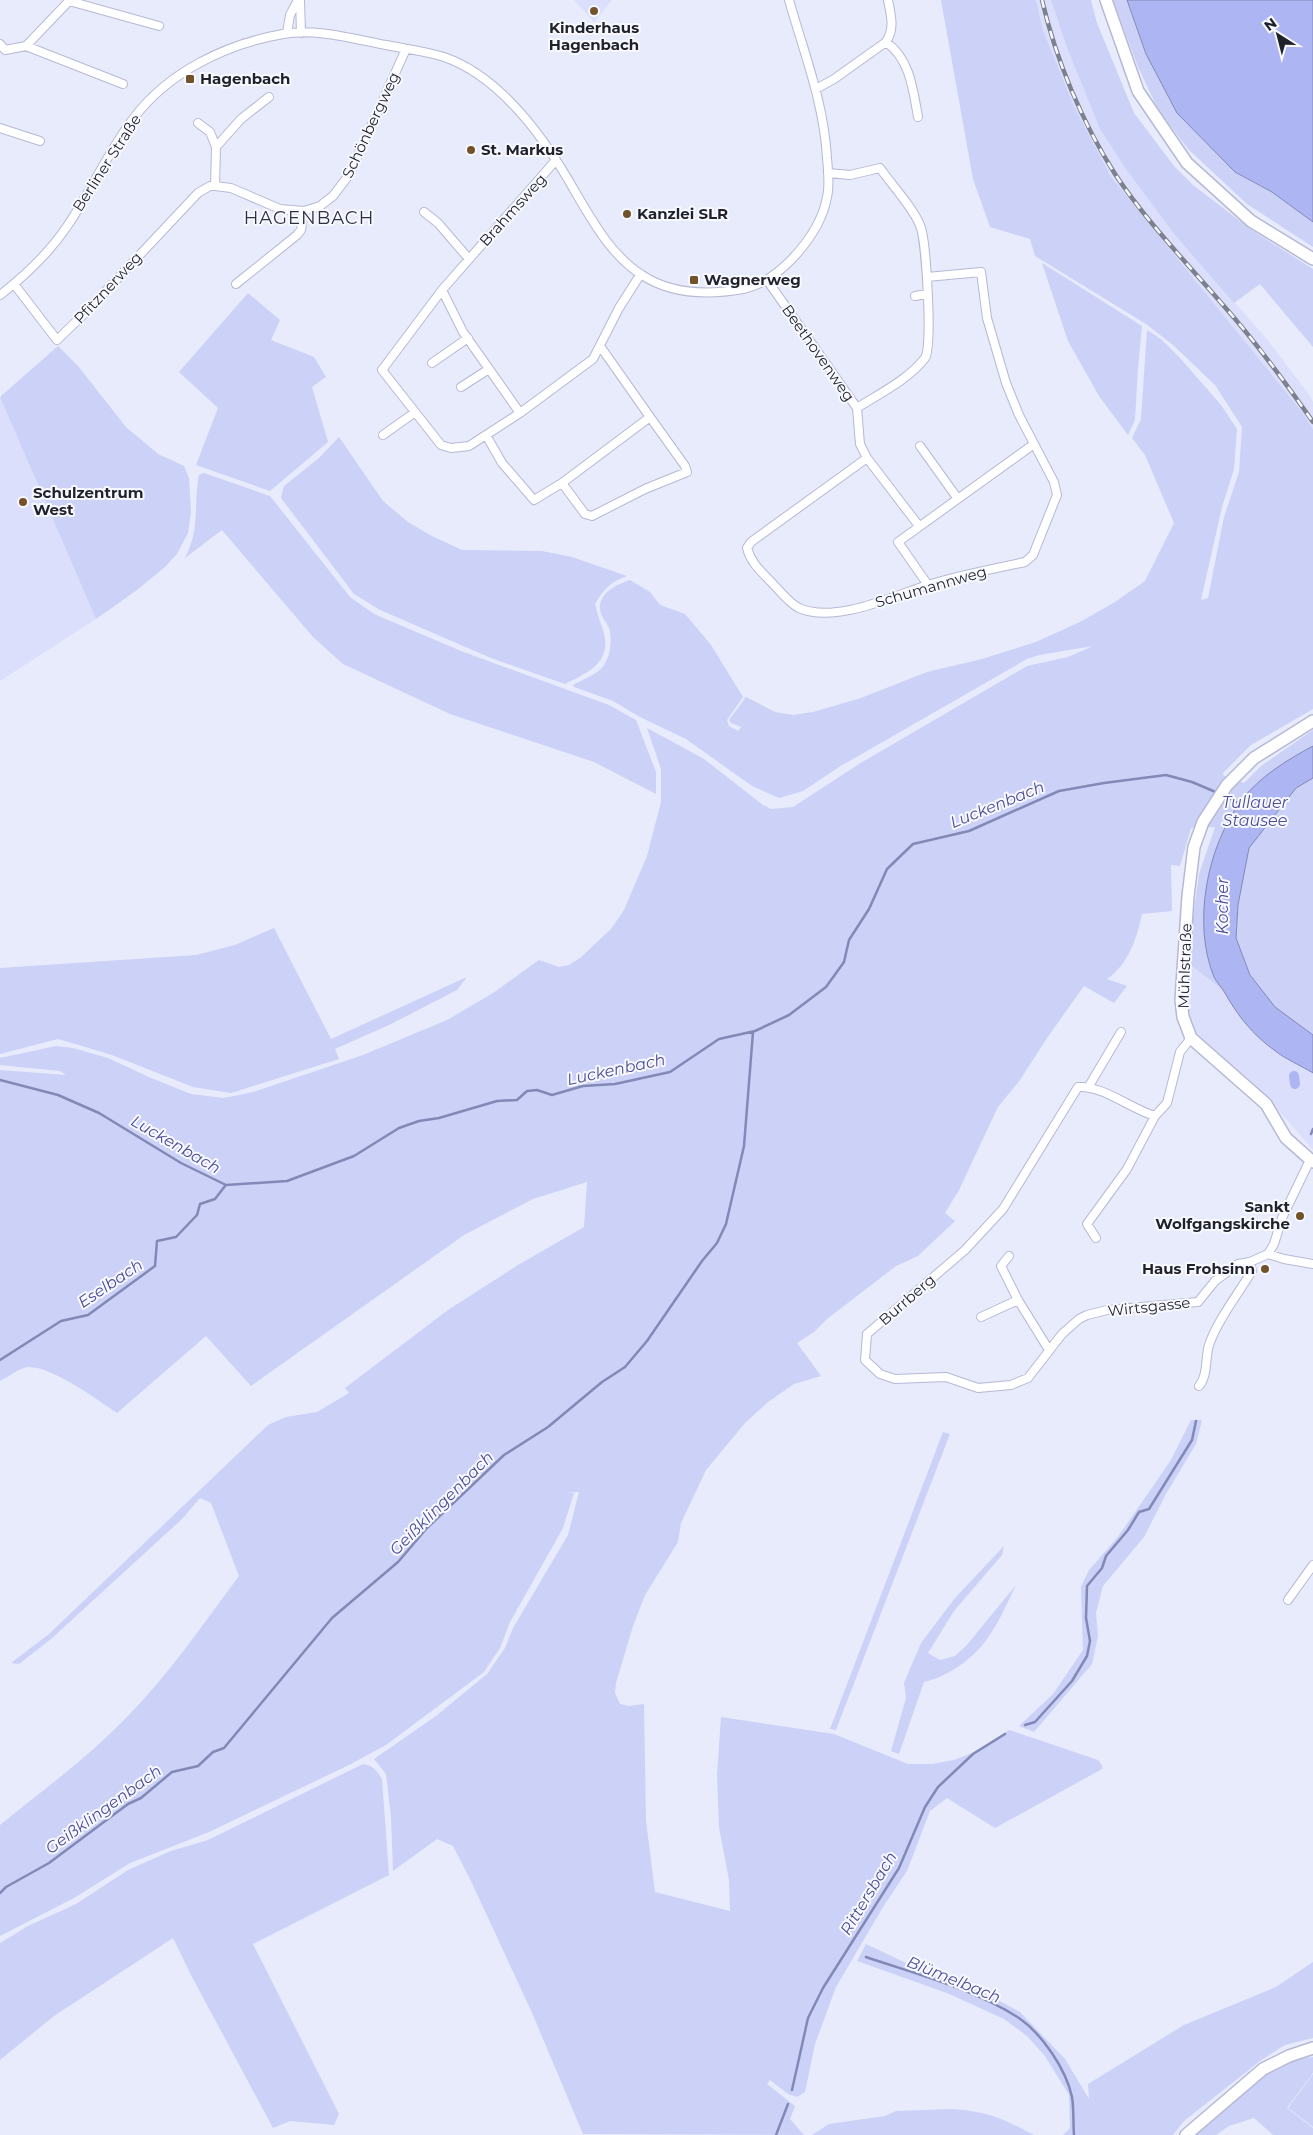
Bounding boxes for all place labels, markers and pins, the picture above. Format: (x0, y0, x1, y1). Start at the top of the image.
marker: Kinderhaus Hagenbach (588, 5, 600, 17)
place label: Kinderhaus Hagenbach (549, 18, 639, 54)
place label: Hagenbach (200, 69, 290, 88)
marker: Hagenbach (184, 73, 196, 85)
place label: St. Markus (481, 140, 563, 159)
marker: St. Markus (465, 144, 477, 156)
place label: Kanzlei SLR (637, 204, 728, 223)
marker: Kanzlei SLR (621, 208, 633, 220)
place label: Wagnerweg (704, 270, 801, 289)
marker: Wagnerweg (688, 274, 700, 286)
place label: Schulzentrum West (33, 483, 143, 519)
marker: Schulzentrum West (17, 496, 29, 508)
place label: Sankt Wolfgangskirche (1155, 1197, 1290, 1233)
marker: Sankt Wolfgangskirche (1294, 1210, 1306, 1222)
place label: Haus Frohsinn (1142, 1259, 1255, 1278)
marker: Haus Frohsinn (1259, 1263, 1271, 1275)

